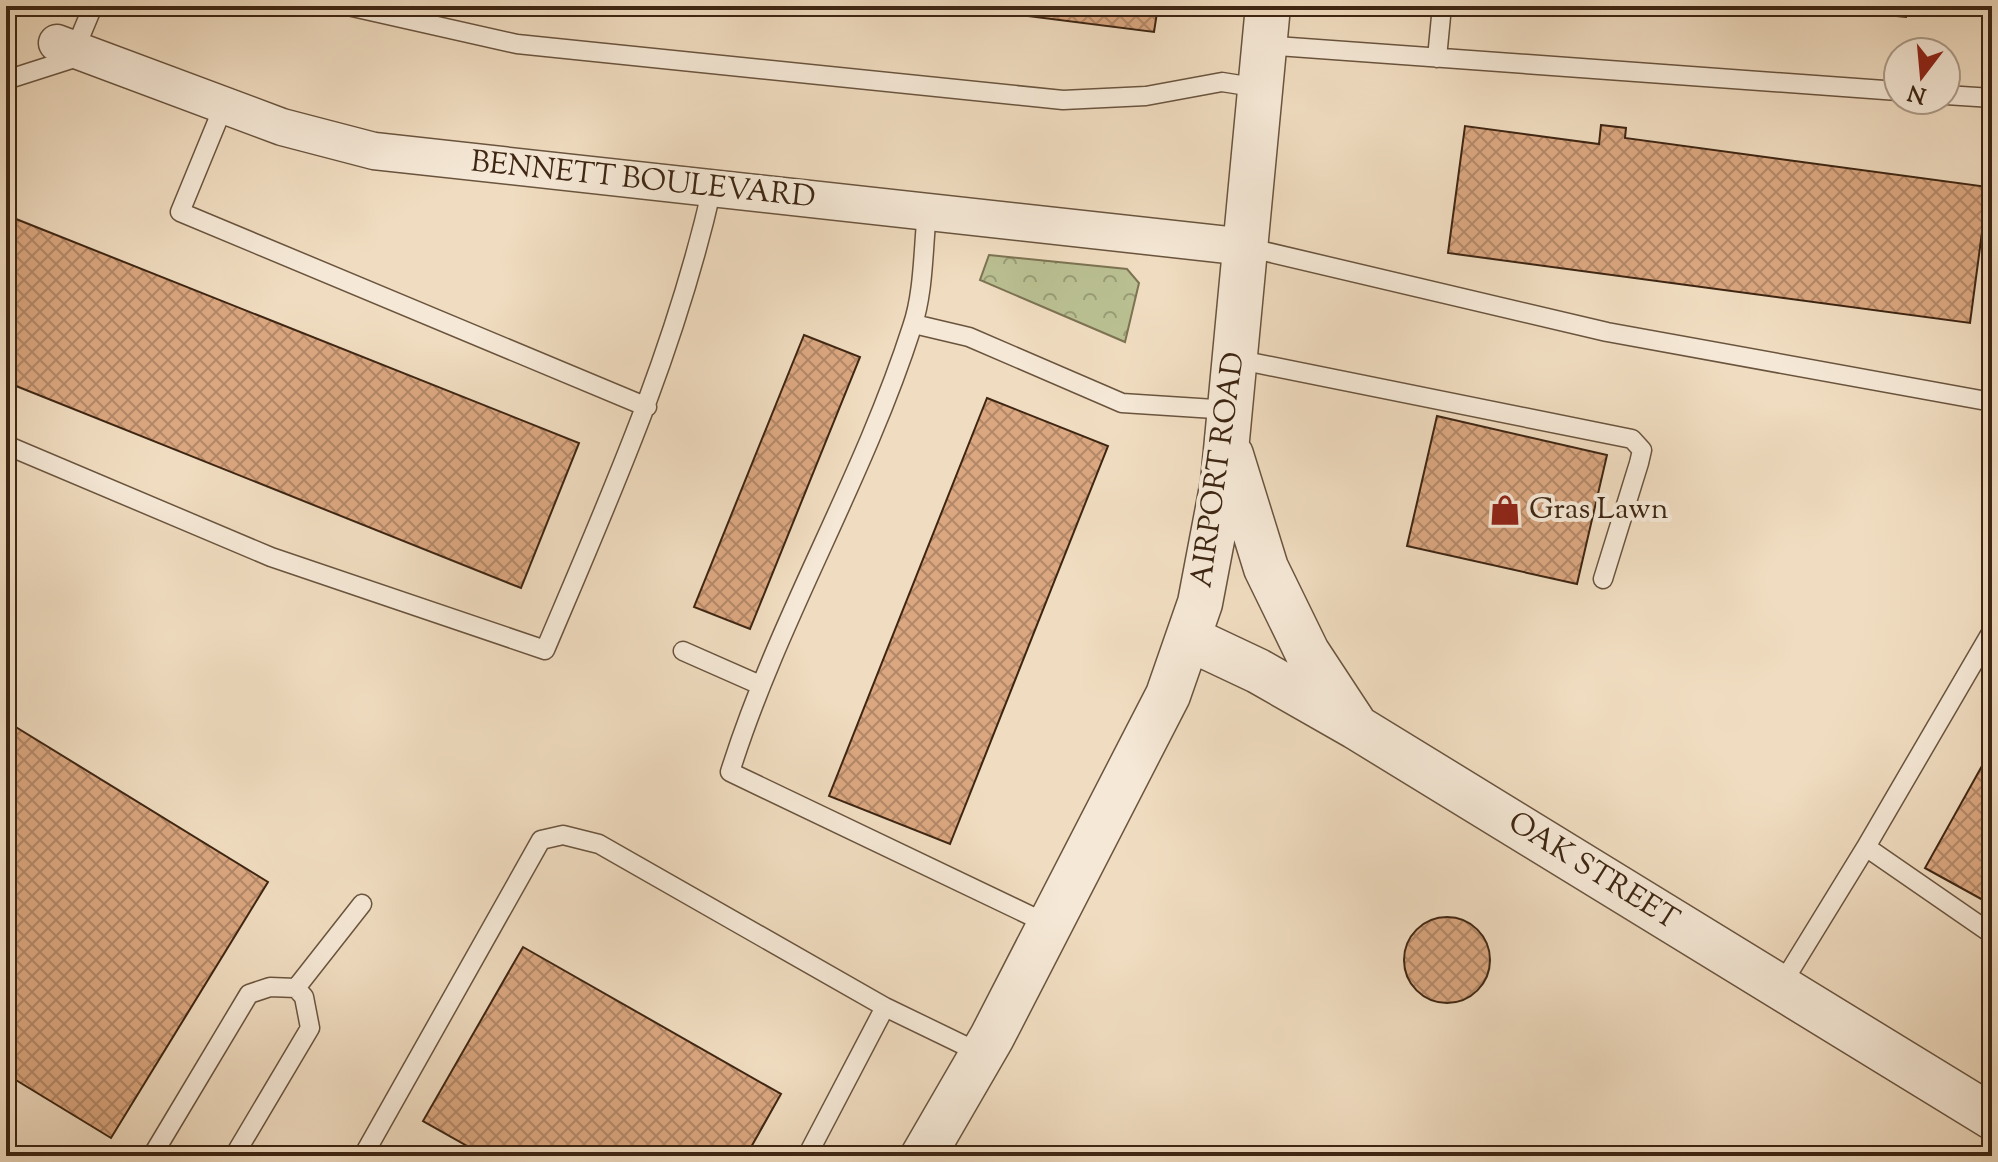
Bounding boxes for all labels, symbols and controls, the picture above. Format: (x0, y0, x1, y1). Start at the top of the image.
north arrow (1882, 36, 1962, 116)
text: N (1904, 74, 1930, 110)
street label: BENNETT BOULEVARD (469, 142, 817, 220)
street label: AIRPORT ROAD (1181, 349, 1257, 591)
place label: Gras Lawn (1529, 489, 1669, 532)
shop icon: Gras Lawn (1488, 493, 1522, 527)
street label: OAK STREET (1499, 802, 1687, 942)

